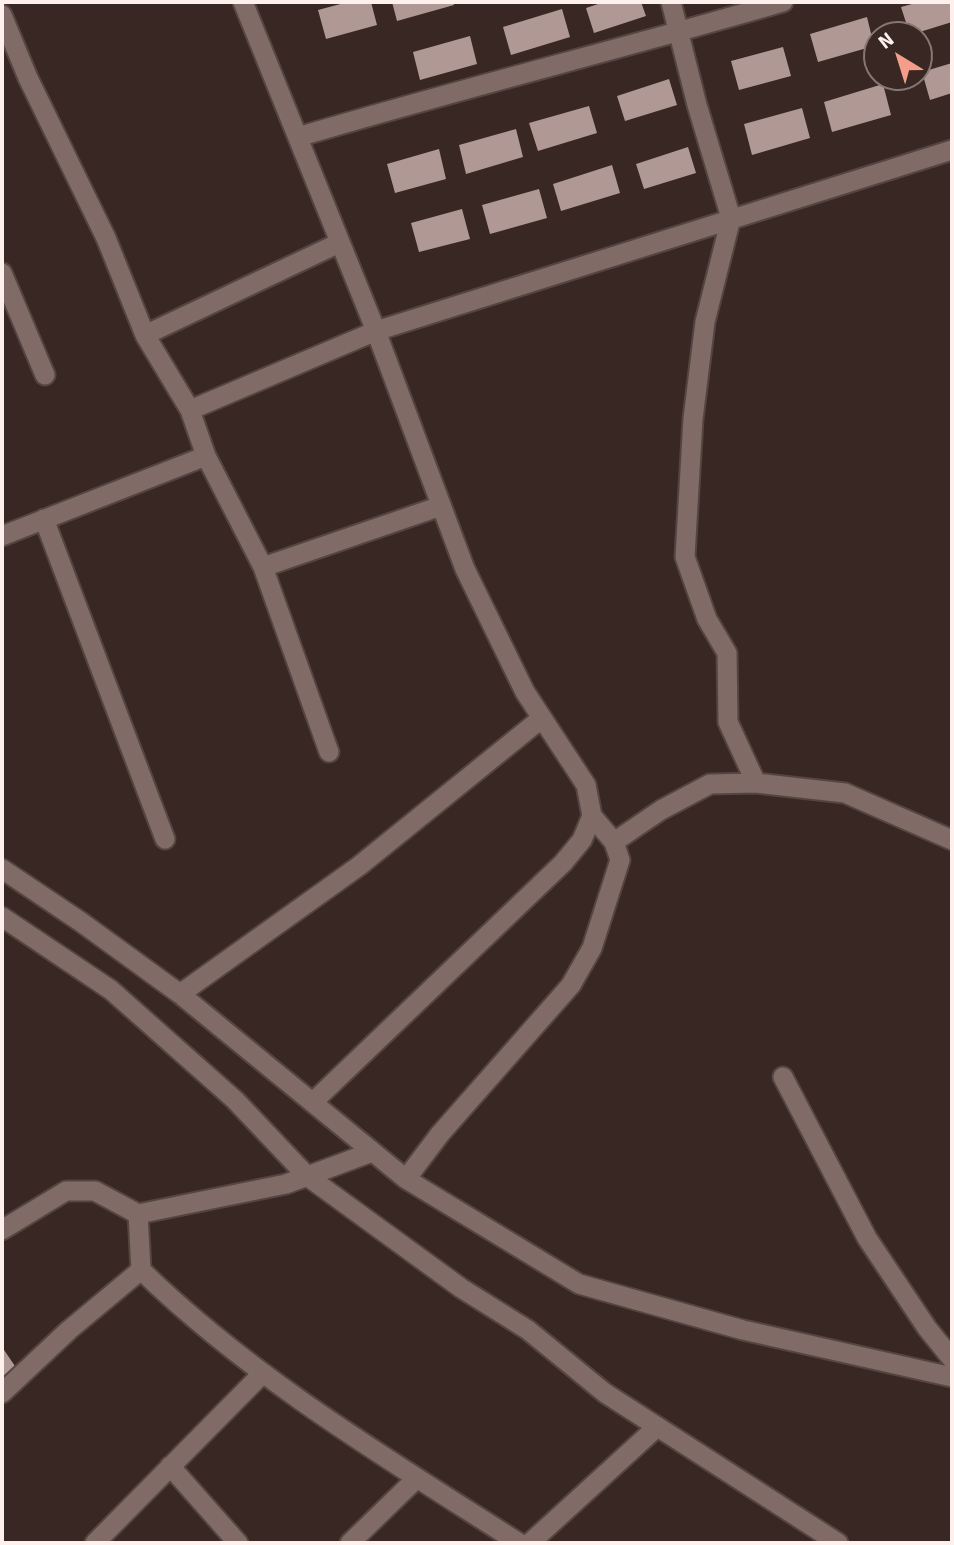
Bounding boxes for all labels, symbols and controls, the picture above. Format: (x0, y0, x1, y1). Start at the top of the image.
north arrow (863, 21, 933, 91)
text: N (874, 28, 899, 55)

